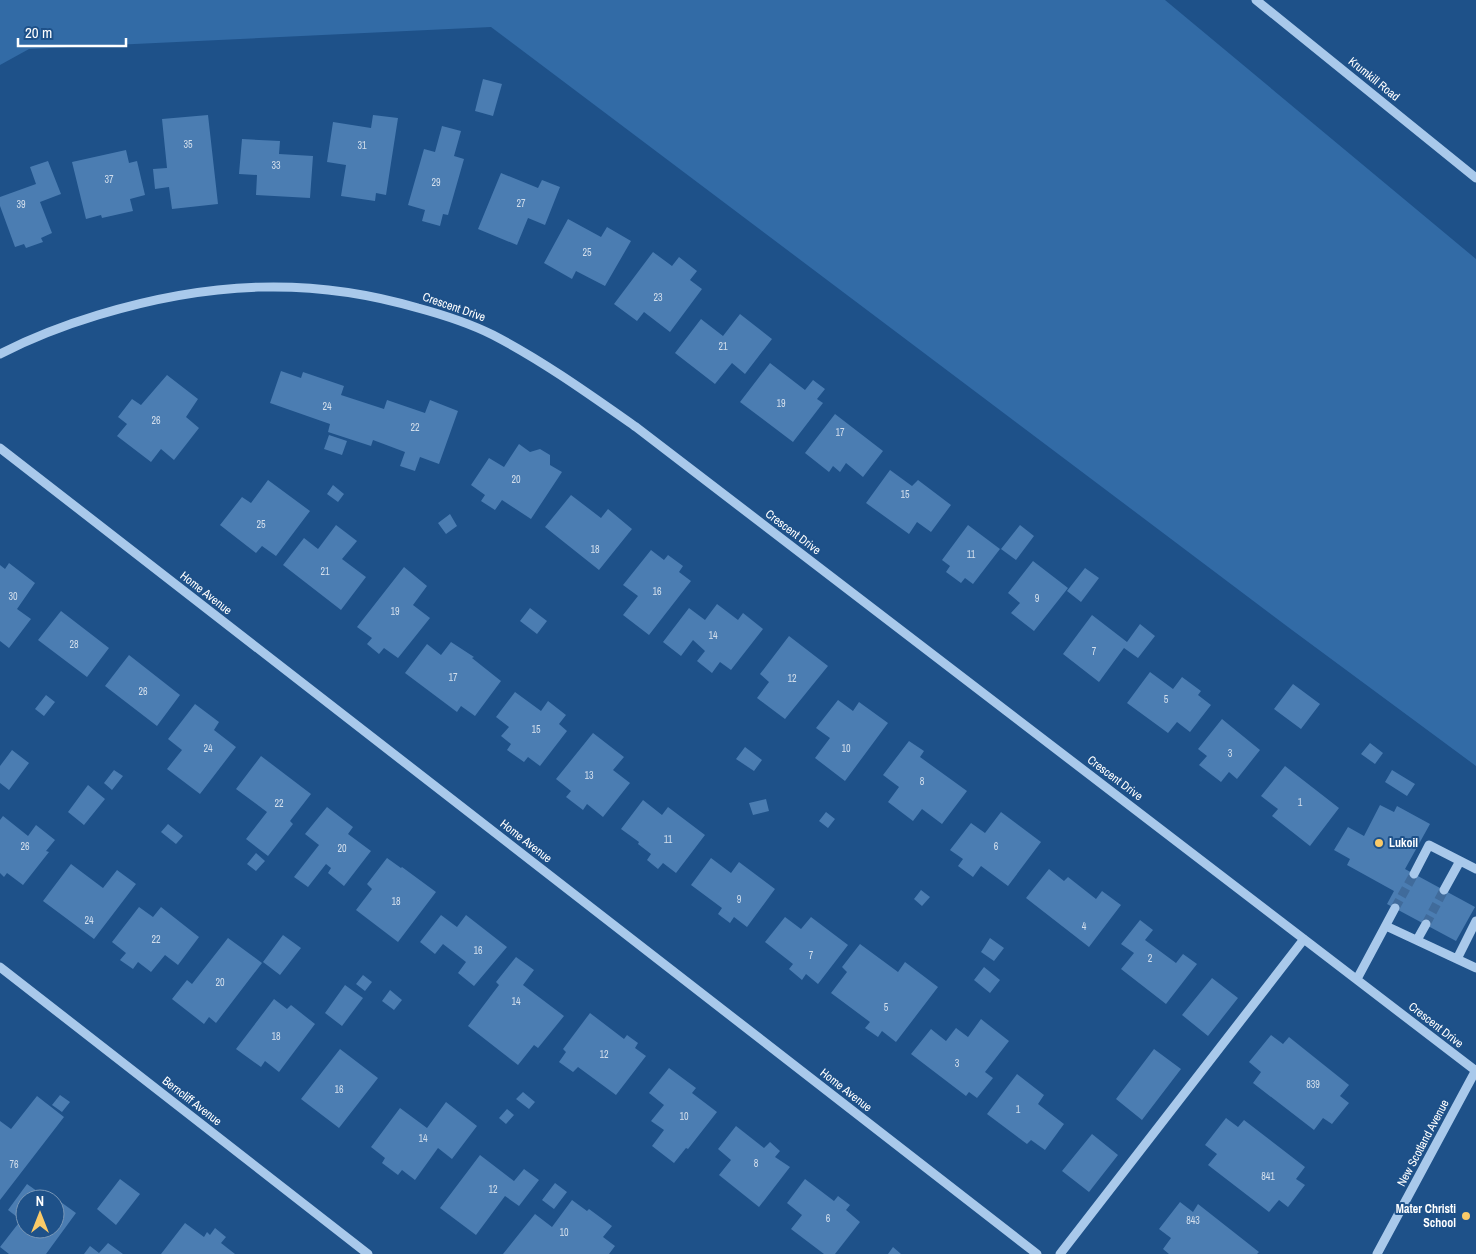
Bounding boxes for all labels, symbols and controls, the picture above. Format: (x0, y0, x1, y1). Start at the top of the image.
scale bar (18, 15, 125, 47)
text: 20 m (25, 22, 52, 43)
street label: Krumkill Road (1345, 53, 1403, 105)
house number: 35 (183, 138, 193, 151)
house number: 31 (357, 139, 367, 152)
house number: 33 (271, 159, 281, 172)
house number: 37 (104, 173, 114, 186)
house number: 29 (431, 176, 441, 189)
house number: 27 (516, 197, 526, 210)
house number: 39 (16, 198, 26, 211)
house number: 25 (582, 246, 592, 259)
street label: Crescent Drive (420, 289, 488, 325)
house number: 23 (653, 291, 663, 304)
house number: 21 (718, 340, 728, 353)
house number: 19 (776, 397, 786, 410)
house number: 24 (322, 400, 332, 413)
house number: 26 (151, 414, 161, 427)
house number: 22 (410, 421, 420, 434)
house number: 17 (835, 426, 845, 439)
house number: 20 (511, 473, 521, 486)
house number: 15 (900, 488, 910, 501)
street label: Crescent Drive (762, 506, 824, 558)
house number: 25 (256, 518, 266, 531)
house number: 18 (590, 543, 600, 556)
house number: 11 (967, 548, 976, 561)
house number: 21 (320, 565, 330, 578)
street label: Home Avenue (177, 568, 235, 618)
house number: 16 (652, 585, 662, 598)
house number: 30 (8, 590, 18, 603)
house number: 9 (1035, 592, 1040, 605)
house number: 19 (390, 605, 400, 618)
house number: 14 (708, 629, 718, 642)
house number: 28 (69, 638, 79, 651)
house number: 7 (1092, 645, 1097, 658)
house number: 17 (448, 671, 458, 684)
house number: 12 (787, 672, 797, 685)
house number: 26 (138, 685, 148, 698)
house number: 5 (1164, 693, 1169, 706)
house number: 15 (531, 723, 541, 736)
house number: 24 (203, 742, 213, 755)
house number: 10 (841, 742, 851, 755)
house number: 3 (1228, 747, 1233, 760)
street label: Crescent Drive (1084, 752, 1146, 804)
house number: 13 (584, 769, 594, 782)
house number: 8 (920, 775, 925, 788)
house number: 1 (1298, 796, 1303, 809)
house number: 22 (274, 797, 284, 810)
street label: Home Avenue (497, 816, 555, 866)
house number: 11 (664, 833, 673, 846)
place label: Lukoil (1389, 835, 1418, 851)
marker: Lukoil (1373, 837, 1385, 849)
house number: 26 (20, 840, 30, 853)
house number: 6 (994, 840, 999, 853)
house number: 20 (337, 842, 347, 855)
house number: 9 (737, 893, 742, 906)
house number: 18 (391, 895, 401, 908)
house number: 24 (84, 914, 94, 927)
house number: 4 (1082, 920, 1087, 933)
house number: 22 (151, 933, 161, 946)
house number: 16 (473, 944, 483, 957)
house number: 7 (809, 949, 814, 962)
house number: 2 (1148, 952, 1153, 965)
house number: 20 (215, 976, 225, 989)
house number: 14 (511, 995, 521, 1008)
street label: Crescent Drive (1405, 998, 1467, 1052)
house number: 5 (884, 1001, 889, 1014)
house number: 18 (271, 1030, 281, 1043)
house number: 12 (599, 1048, 609, 1061)
house number: 3 (955, 1057, 960, 1070)
street label: Home Avenue (817, 1065, 875, 1115)
street label: Berncliff Avenue (159, 1073, 225, 1129)
house number: 839 (1306, 1078, 1320, 1091)
house number: 16 (334, 1083, 344, 1096)
street label: New Scotland Avenue (1393, 1097, 1453, 1189)
house number: 1 (1016, 1103, 1021, 1116)
house number: 10 (679, 1110, 689, 1123)
house number: 14 (418, 1132, 428, 1145)
house number: 8 (754, 1157, 759, 1170)
house number: 76 (9, 1158, 19, 1171)
house number: 841 (1261, 1170, 1275, 1183)
house number: 12 (488, 1183, 498, 1196)
north arrow (15, 1189, 65, 1239)
text: N (36, 1192, 44, 1210)
place label: Mater Christi School (1396, 1201, 1456, 1231)
marker: Mater Christi School (1460, 1210, 1472, 1222)
house number: 6 (826, 1212, 831, 1225)
house number: 843 (1186, 1214, 1200, 1227)
house number: 10 (559, 1226, 569, 1239)

